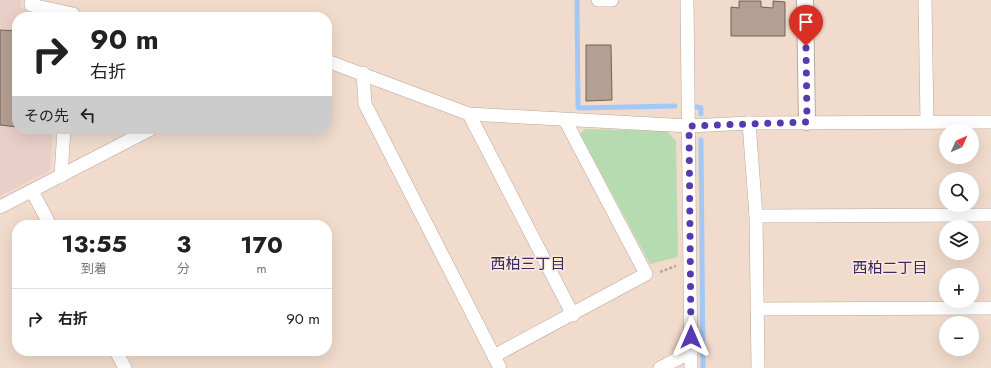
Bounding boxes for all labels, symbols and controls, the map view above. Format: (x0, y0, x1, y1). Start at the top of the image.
pin (789, 5, 823, 46)
icon: arrive (795, 11, 817, 33)
text: 90 m (90, 19, 159, 60)
icon: right (24, 28, 76, 80)
text: 右折 (90, 59, 126, 85)
icon: left (77, 104, 99, 126)
text: その先 (24, 105, 69, 127)
north arrow (939, 124, 979, 164)
map controls (939, 124, 979, 356)
button: search (939, 172, 979, 212)
button: layers (939, 220, 979, 260)
text: 13:55 (61, 226, 127, 261)
text: 3 (176, 226, 191, 261)
text: 170 (240, 227, 283, 262)
district label: 西柏三丁目 (490, 253, 566, 275)
district label: 西柏二丁目 (852, 257, 928, 279)
text: 到着 (81, 259, 107, 278)
text: 分 (177, 259, 190, 278)
text: m (256, 259, 267, 278)
button: + (939, 268, 979, 308)
icon: right (24, 308, 46, 330)
text: 右折 (58, 308, 88, 330)
text: 90 m (286, 308, 320, 330)
position arrow (670, 316, 712, 358)
button: − (939, 316, 979, 356)

